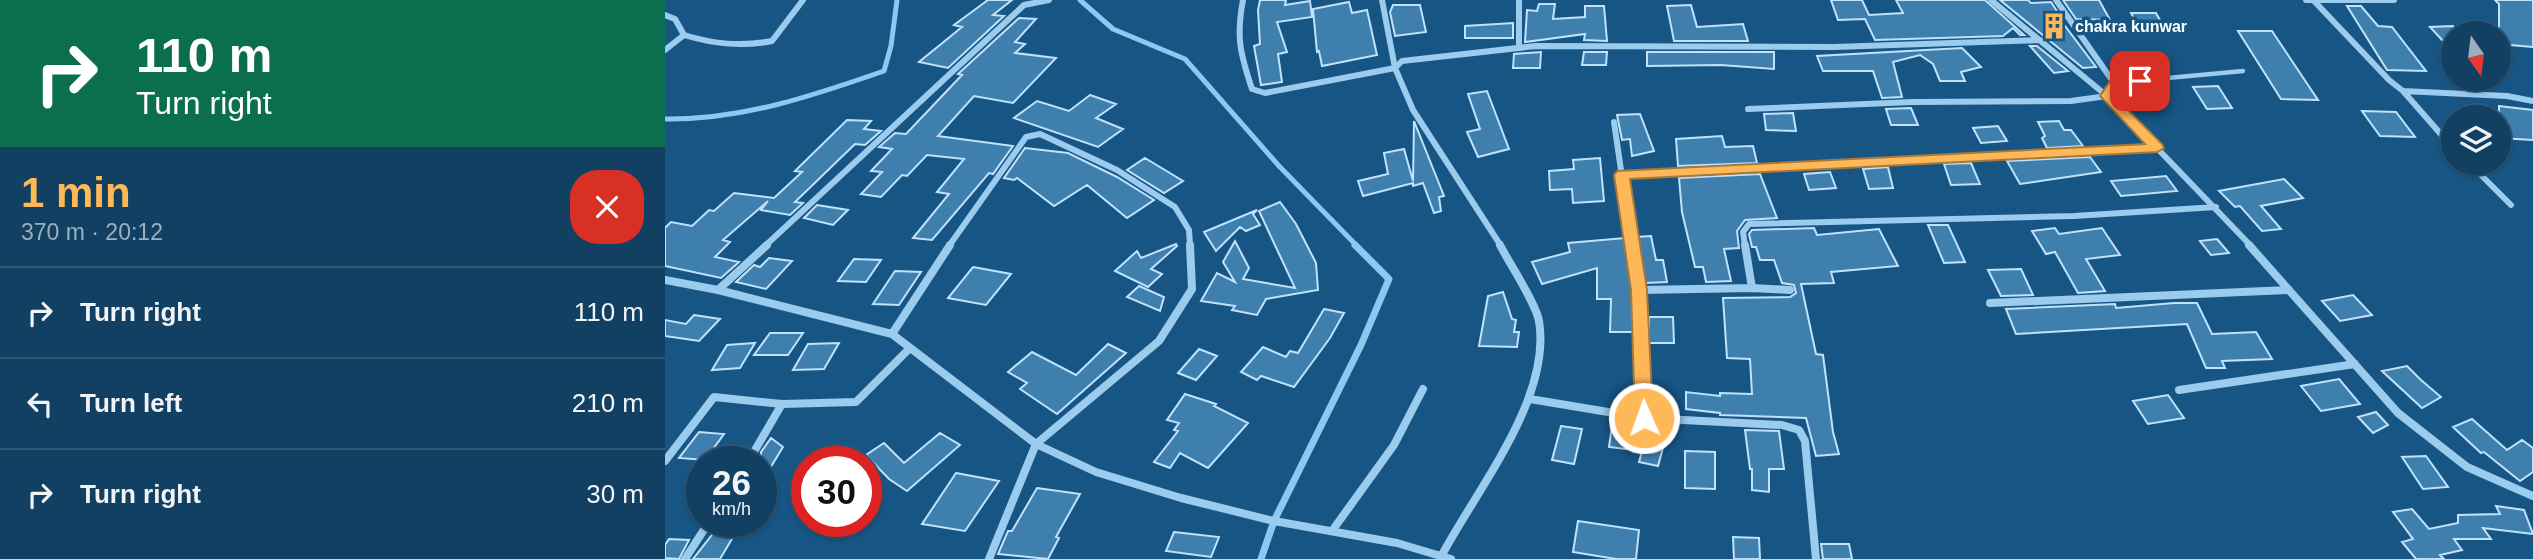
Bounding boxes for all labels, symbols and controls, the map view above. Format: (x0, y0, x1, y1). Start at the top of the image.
building icon: chakra kunwar (2039, 11, 2069, 41)
place label: chakra kunwar (2075, 18, 2187, 35)
north arrow (2441, 21, 2511, 91)
map controls (2441, 21, 2511, 175)
icon: right (21, 28, 112, 119)
text: 110 m (136, 28, 272, 82)
pin (2110, 51, 2170, 111)
icon: arrive (2121, 62, 2159, 100)
text: Turn right (136, 85, 272, 121)
button: layers (2441, 105, 2511, 175)
text: 1 min (21, 169, 131, 216)
button: close (570, 170, 644, 244)
text: 370 m · 20:12 (21, 219, 163, 245)
icon: right (21, 294, 59, 332)
text: Turn right (80, 297, 201, 327)
text: 110 m (574, 297, 644, 327)
position arrow (1607, 381, 1681, 455)
icon: left (21, 385, 59, 423)
text: Turn left (80, 388, 182, 418)
text: 210 m (572, 388, 644, 418)
speed limit sign: 30 (791, 446, 882, 537)
text: 26 (712, 463, 751, 502)
icon: right (21, 476, 59, 514)
text: Turn right (80, 479, 201, 509)
text: 30 m (586, 479, 644, 509)
text: km/h (712, 499, 751, 519)

